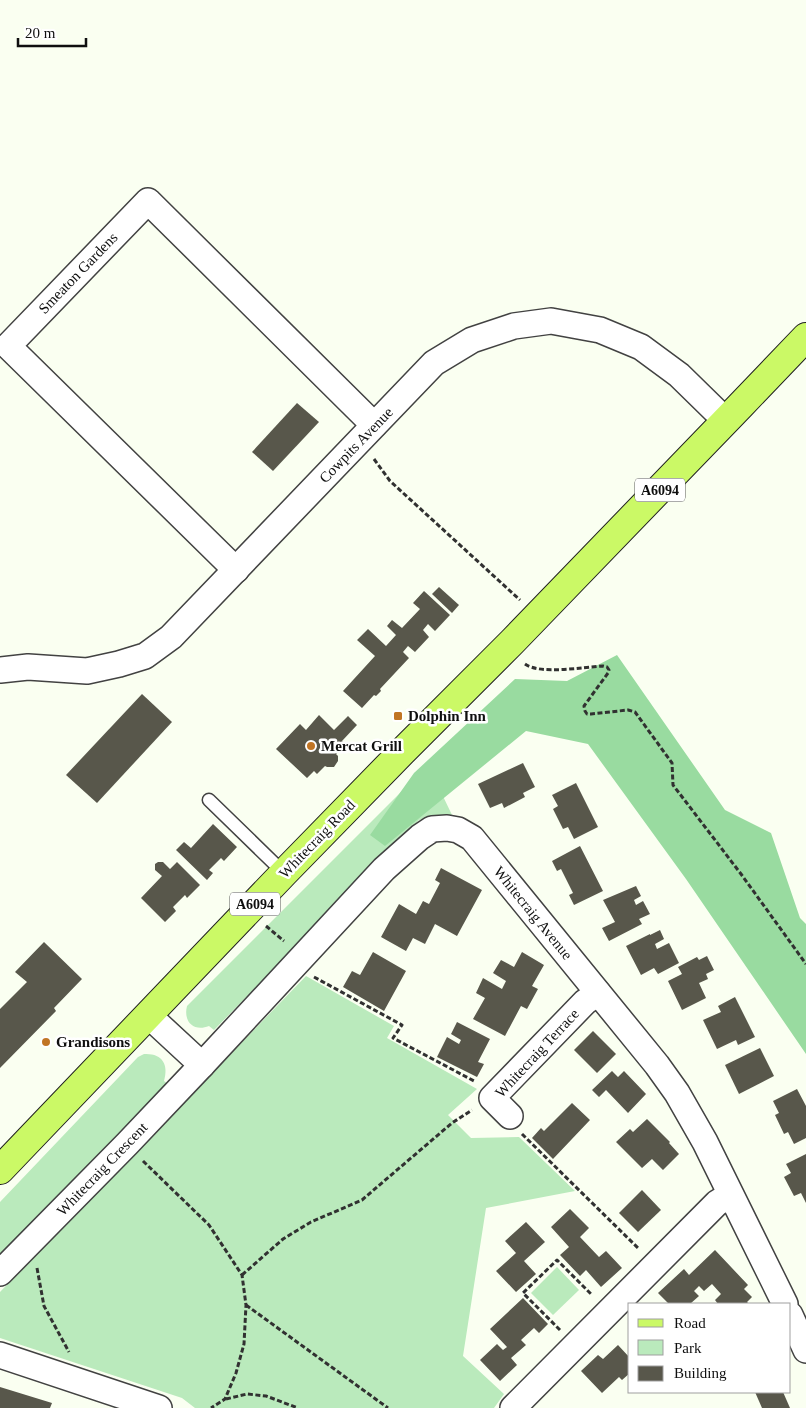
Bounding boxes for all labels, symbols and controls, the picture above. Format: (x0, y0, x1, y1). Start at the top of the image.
scale bar (18, 15, 85, 47)
text: 20 m (25, 25, 56, 41)
street label: Smeaton Gardens (35, 229, 121, 317)
street label: Cowpits Avenue (316, 404, 396, 486)
road number: A6094 (635, 478, 685, 502)
place label: Dolphin Inn (408, 708, 487, 724)
marker: Dolphin Inn (392, 710, 404, 722)
place label: Mercat Grill (321, 738, 402, 754)
marker: Mercat Grill (305, 740, 317, 752)
street label: Whitecraig Road (276, 796, 359, 881)
street label: Whitecraig Avenue (491, 863, 576, 963)
road number: A6094 (230, 892, 280, 916)
street label: Whitecraig Terrace (492, 1005, 582, 1100)
place label: Grandisons (56, 1034, 130, 1050)
marker: Grandisons (40, 1036, 52, 1048)
street label: Whitecraig Crescent (54, 1119, 151, 1219)
legend (628, 1303, 791, 1393)
text: Road (674, 1315, 706, 1331)
text: Park (674, 1340, 702, 1356)
text: Building (674, 1365, 727, 1381)

